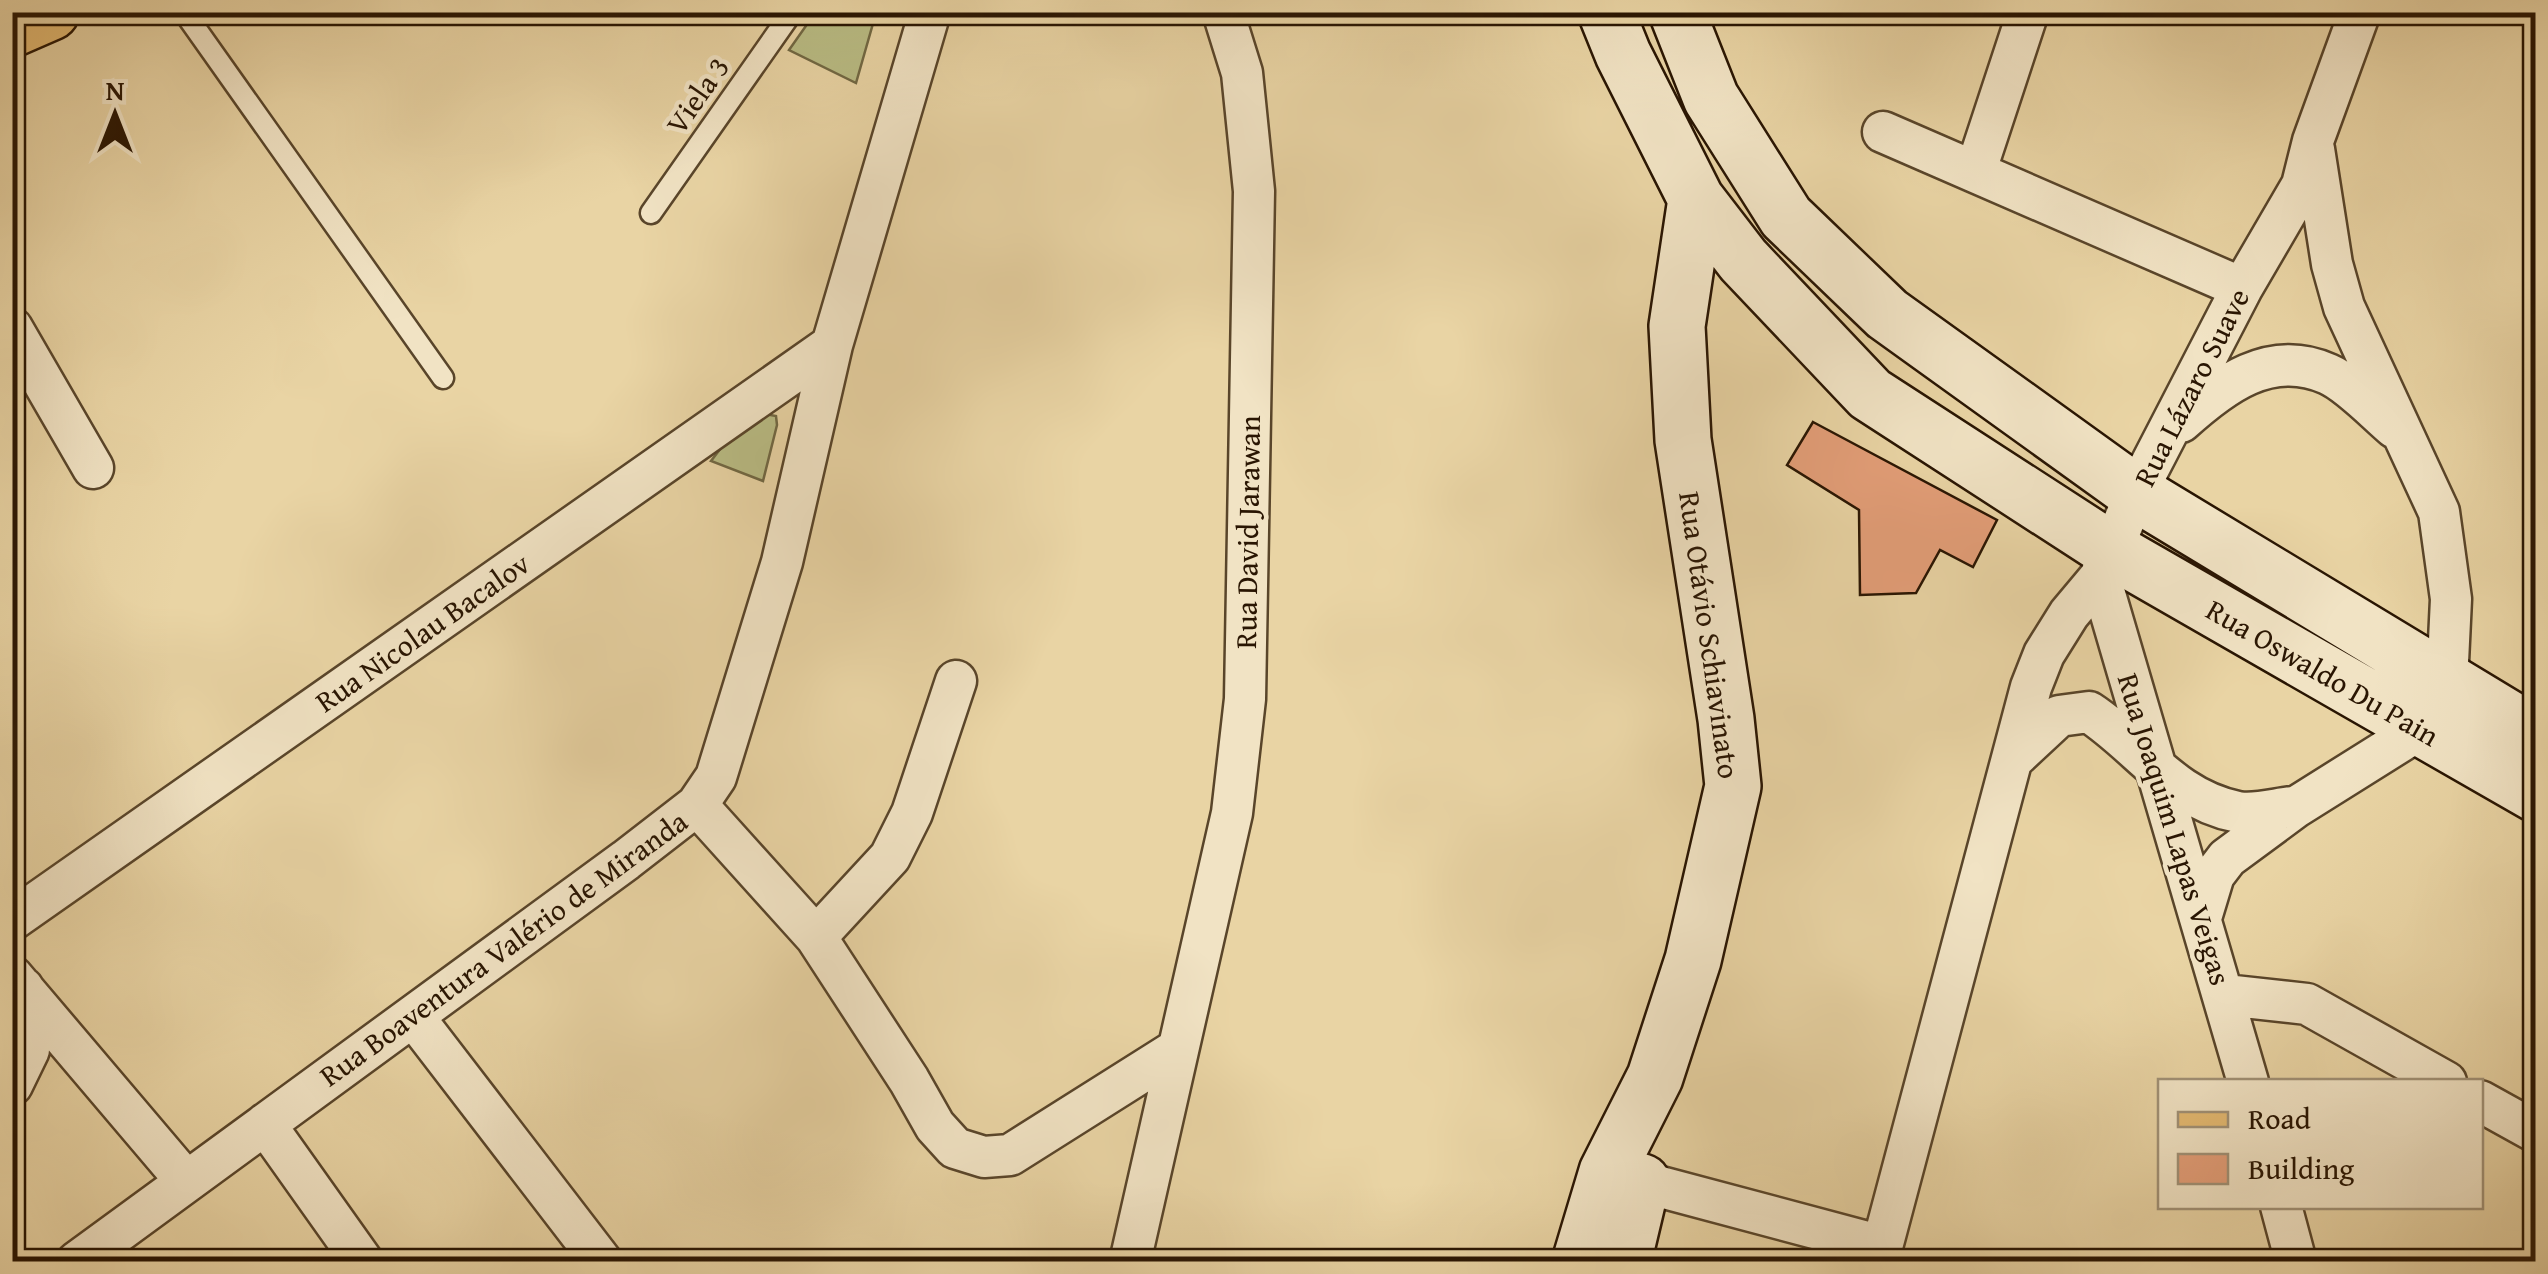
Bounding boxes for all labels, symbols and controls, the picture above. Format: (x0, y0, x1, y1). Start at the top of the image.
street label: Viela 3 (654, 47, 740, 143)
north arrow (65, 65, 165, 165)
text: N (106, 69, 125, 110)
street label: Rua Lázaro Suave (2122, 280, 2260, 494)
street label: Rua David Jarawan (1223, 415, 1271, 649)
street label: Rua Otávio Schiavinato (1668, 489, 1752, 781)
street label: Rua Nicolau Bacalov (306, 541, 538, 723)
street label: Rua Oswaldo Du Pain (2198, 587, 2448, 757)
street label: Rua Joaquim Lapas Veigas (2107, 668, 2243, 990)
street label: Rua Boaventura Valério de Miranda (310, 799, 696, 1097)
legend (2158, 1079, 2483, 1209)
text: Road (2248, 1096, 2311, 1140)
text: Building (2248, 1146, 2354, 1190)

